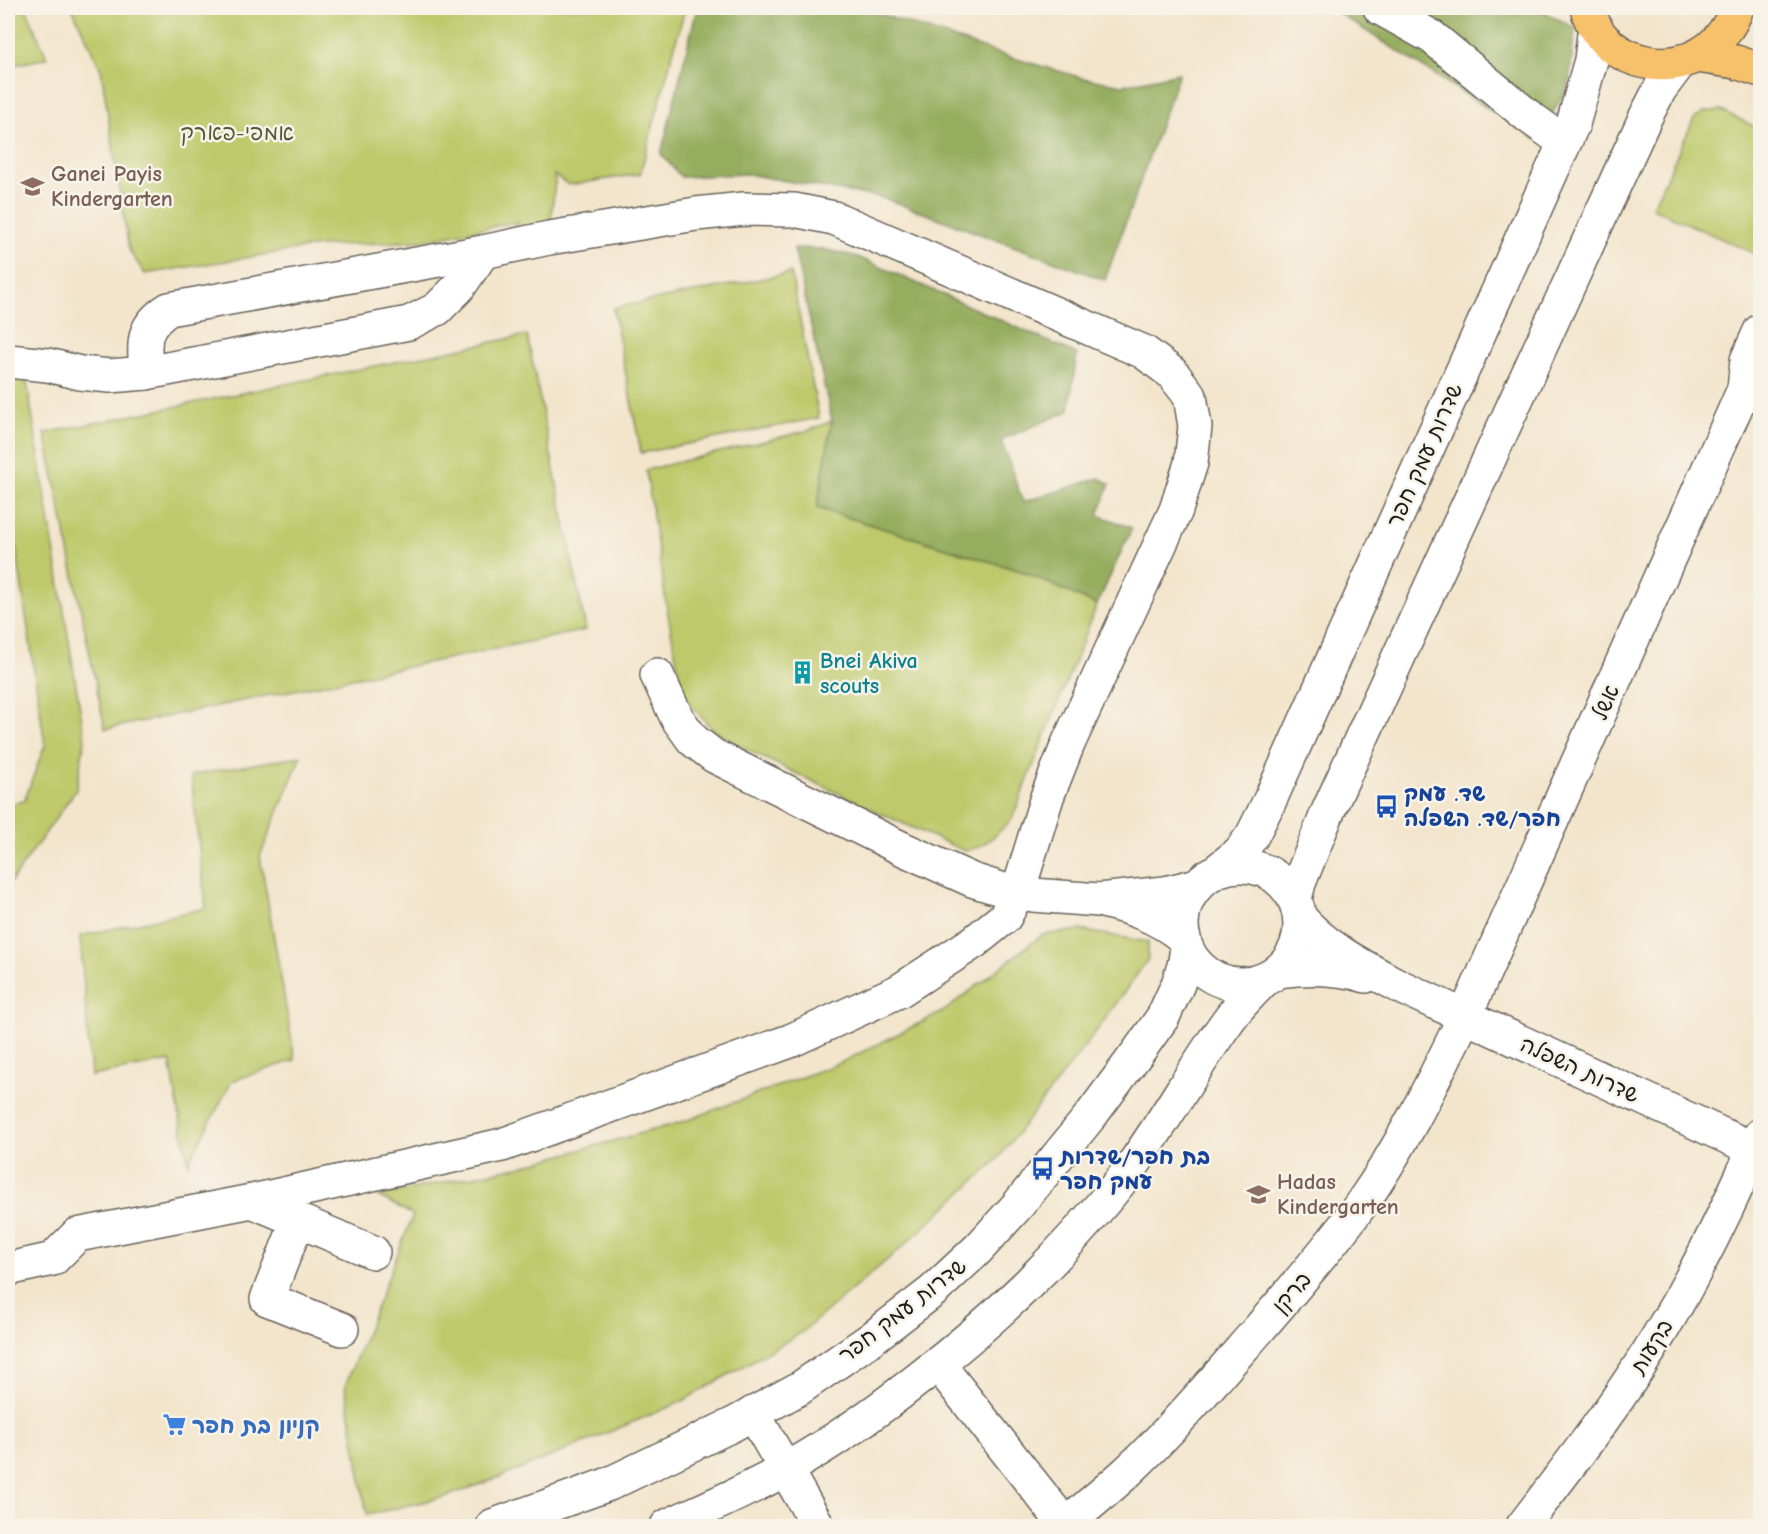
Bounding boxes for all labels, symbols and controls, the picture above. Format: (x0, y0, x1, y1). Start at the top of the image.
park label: אמפי-פארק (180, 120, 294, 146)
place label: Ganei Payis Kindergarten (51, 161, 173, 212)
school or university icon: Ganei Payis Kindergarten (20, 173, 46, 199)
street label: שדרות עמק חפר (1382, 379, 1468, 531)
place label: Bnei Akiva scouts (820, 648, 918, 699)
building icon: Bnei Akiva scouts (789, 660, 815, 686)
street label: אשל (1587, 681, 1625, 724)
place label: שד. עמק חפר/שד. השפלה (1404, 781, 1561, 832)
bus stop icon: שד. עמק חפר/שד. השפלה (1373, 793, 1399, 819)
street label: שדרות השפלה (1516, 1031, 1643, 1109)
place label: בת חפר/שדרות עמק חפר (1058, 1144, 1210, 1195)
bus stop icon: בת חפר/שדרות עמק חפר (1029, 1156, 1055, 1182)
place label: Hadas Kindergarten (1277, 1169, 1399, 1220)
school or university icon: Hadas Kindergarten (1246, 1181, 1272, 1207)
street label: שדרות עמק חפר (834, 1253, 972, 1369)
street label: ברקן (1267, 1267, 1317, 1318)
street label: בקעות (1624, 1314, 1679, 1381)
supermarket icon: קניון בת חפר (161, 1412, 187, 1438)
place label: קניון בת חפר (192, 1413, 320, 1440)

